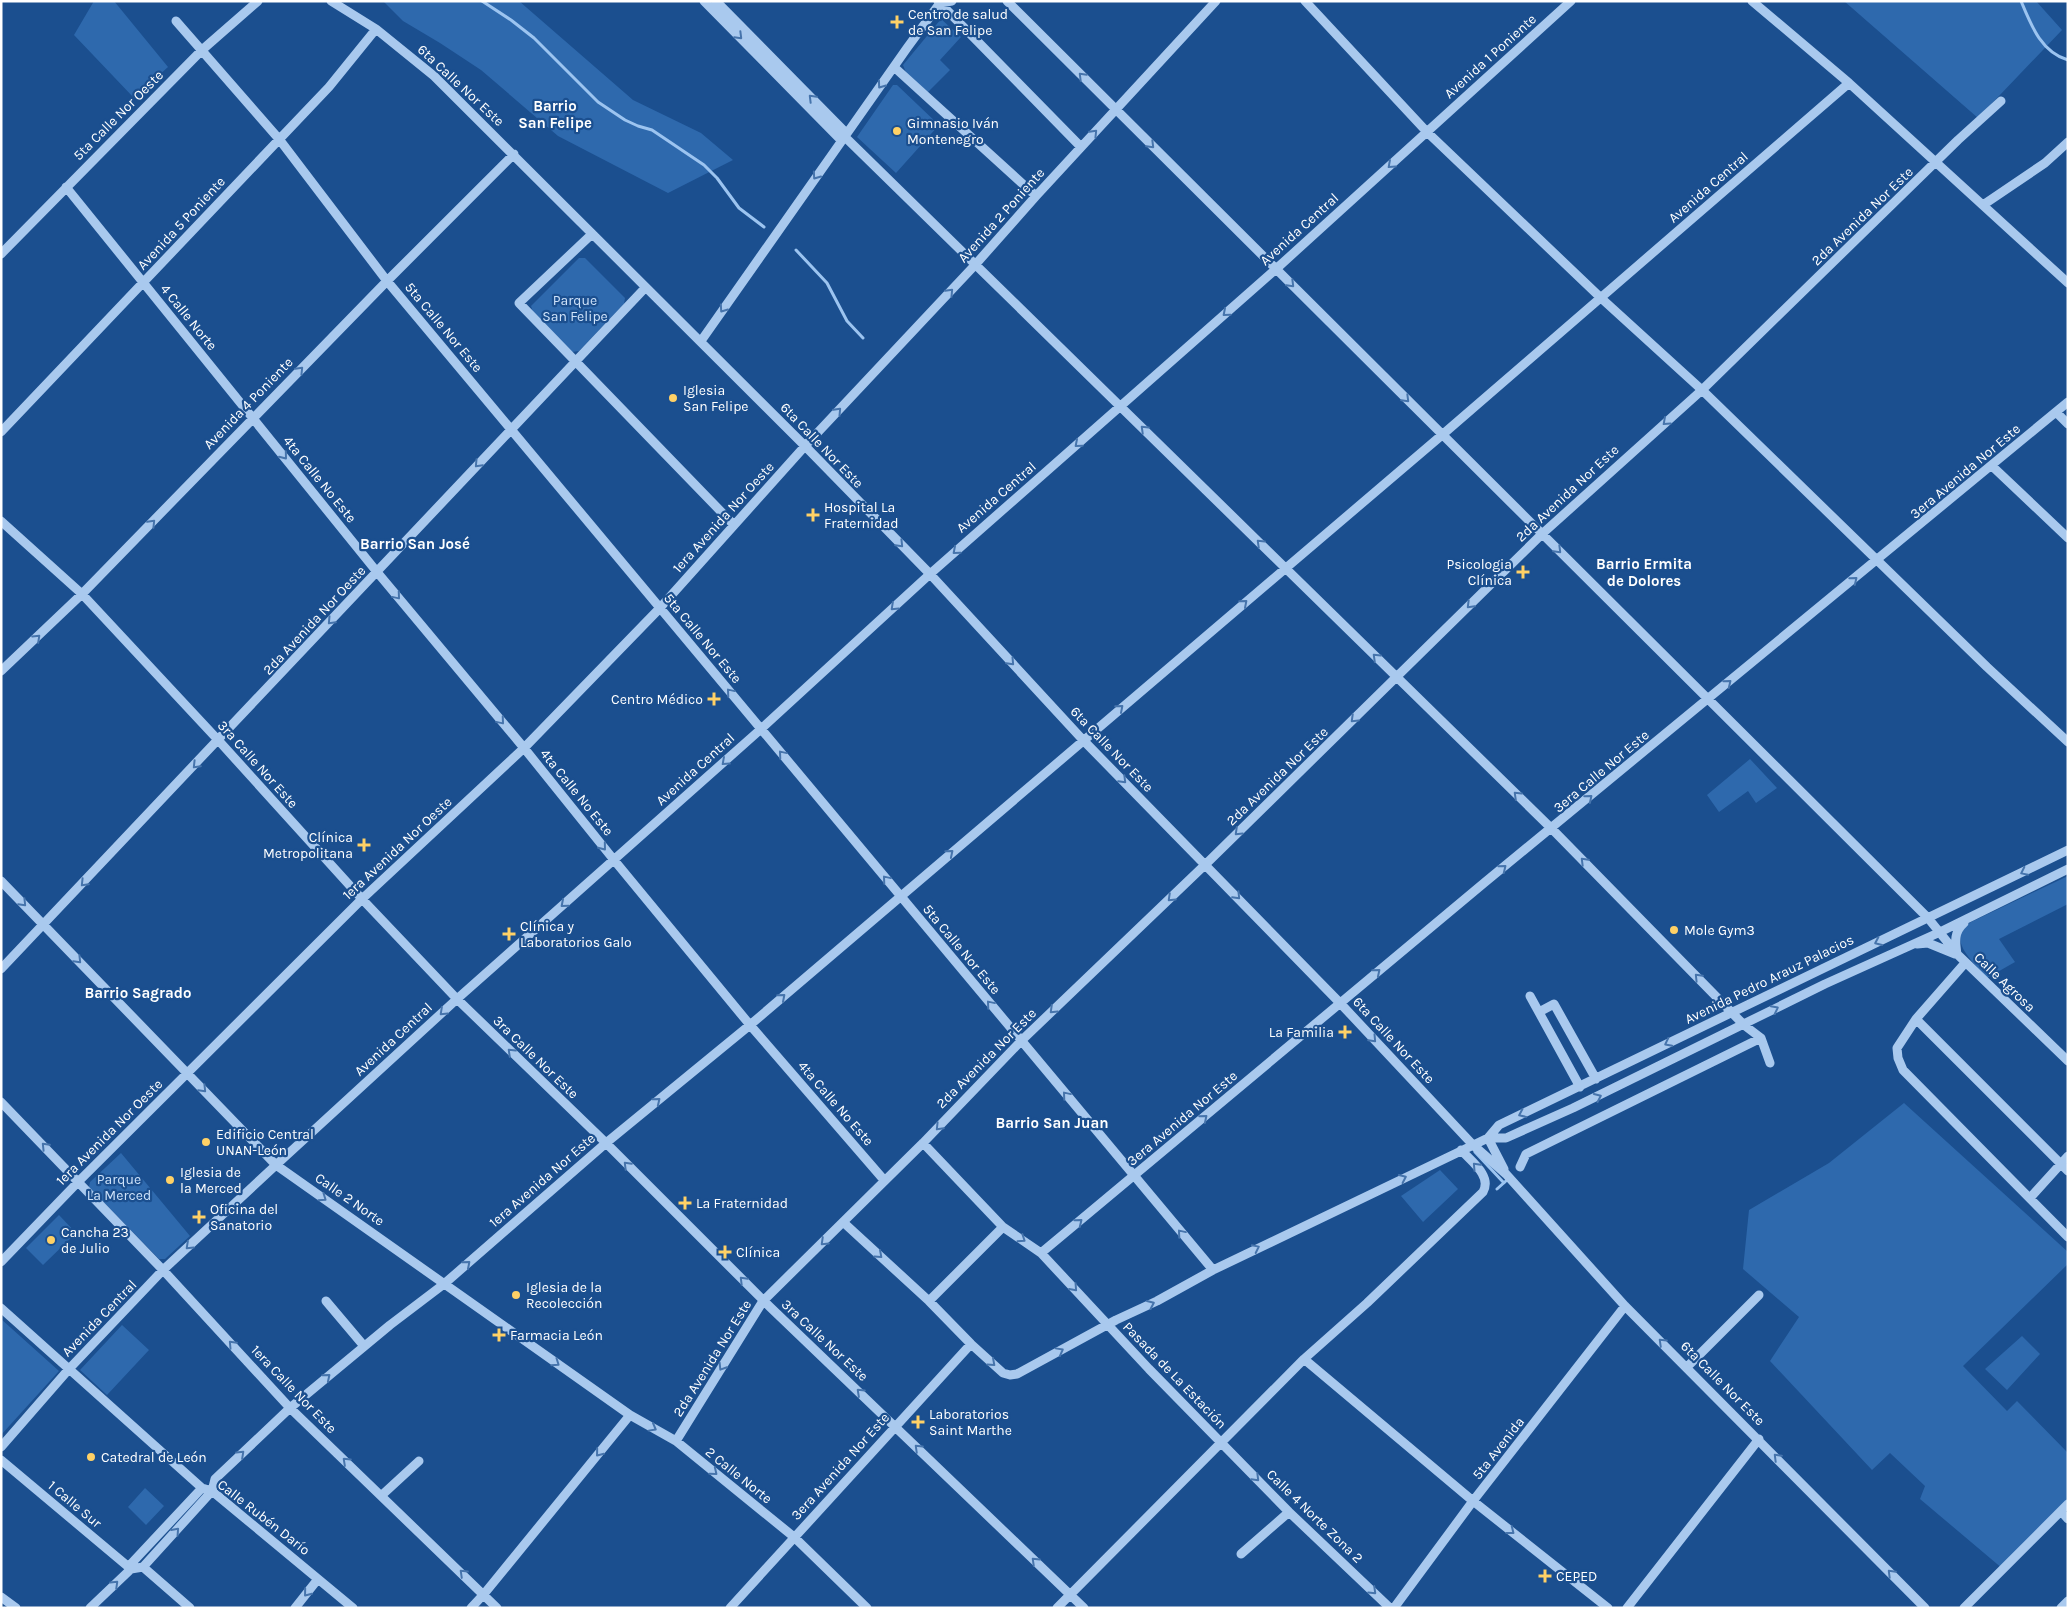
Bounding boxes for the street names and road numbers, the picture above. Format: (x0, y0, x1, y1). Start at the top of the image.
street label: Avenida 1 Poniente (1441, 11, 1540, 102)
street label: 6ta Calle Nor Este (414, 41, 508, 130)
street label: 5ta Calle Nor Oeste (70, 67, 167, 164)
street label: Avenida Central (1665, 148, 1752, 227)
street label: 2da Avenida Nor Este (1808, 163, 1917, 269)
street label: Avenida 2 Poniente (954, 165, 1048, 266)
street label: Avenida 5 Poniente (134, 173, 229, 273)
street label: Avenida Central (1256, 190, 1342, 269)
street label: 5ta Calle Nor Este (401, 279, 486, 376)
street label: 4 Calle Norte (157, 281, 221, 354)
street label: Avenida 4 Poniente (200, 354, 297, 453)
street label: 6ta Calle Nor Este (777, 399, 867, 492)
street label: 3era Avenida Nor Este (1907, 420, 2024, 522)
street label: 4ta Calle No Este (279, 432, 360, 526)
street label: 2da Avenida Nor Este (1512, 441, 1622, 545)
street label: 1era Avenida Nor Oeste (669, 458, 778, 576)
street label: Avenida Central (953, 458, 1040, 537)
street label: 2da Avenida Nor Oeste (259, 562, 369, 678)
street label: 5ta Calle Nor Este (660, 590, 745, 687)
street label: 6ta Calle Nor Este (1067, 703, 1157, 796)
street label: 3ra Calle Nor Este (214, 717, 302, 812)
street label: 2da Avenida Nor Este (1223, 723, 1332, 829)
street label: 3era Calle Nor Este (1550, 726, 1653, 816)
street label: Avenida Central (652, 730, 738, 809)
street label: 4ta Calle No Este (536, 745, 617, 839)
street label: 1era Avenida Nor Oeste (339, 793, 456, 904)
street label: 5ta Calle Nor Este (919, 901, 1004, 998)
street label: Avenida Pedro Arauz Palacios (1682, 931, 1856, 1028)
street label: Calle Agrosa (1971, 949, 2039, 1016)
street label: 6ta Calle Nor Este (1349, 993, 1438, 1087)
street label: Avenida Central (351, 999, 436, 1080)
street label: 2da Avenida Nor Este (933, 1005, 1040, 1112)
street label: 3ra Calle Nor Este (489, 1012, 582, 1102)
street label: 4ta Calle No Este (794, 1057, 877, 1149)
street label: 3era Avenida Nor Este (1124, 1067, 1241, 1169)
street label: 1era Avenida Nor Oeste (53, 1076, 166, 1189)
street label: 1era Avenida Nor Este (486, 1130, 599, 1231)
street label: Calle 2 Norte (312, 1169, 388, 1230)
street label: Avenida Central (58, 1276, 140, 1360)
street label: 3ra Calle Nor Este (778, 1296, 872, 1385)
street label: 2da Avenida Nor Este (670, 1297, 755, 1420)
street label: Pasada de La Estación (1119, 1318, 1230, 1432)
street label: 6ta Calle Nor Este (1677, 1338, 1768, 1429)
street label: 1era Calle Nor Este (247, 1342, 340, 1437)
street label: 3era Avenida Nor Este (788, 1409, 893, 1524)
street label: 5ta Avenida (1469, 1414, 1528, 1483)
street label: 2 Calle Norte (702, 1443, 775, 1507)
street label: Calle 4 Norte Zona 2 (1263, 1466, 1366, 1567)
street label: Calle Rubén Darío (214, 1476, 313, 1559)
street label: 1 Calle Sur (44, 1477, 106, 1532)

